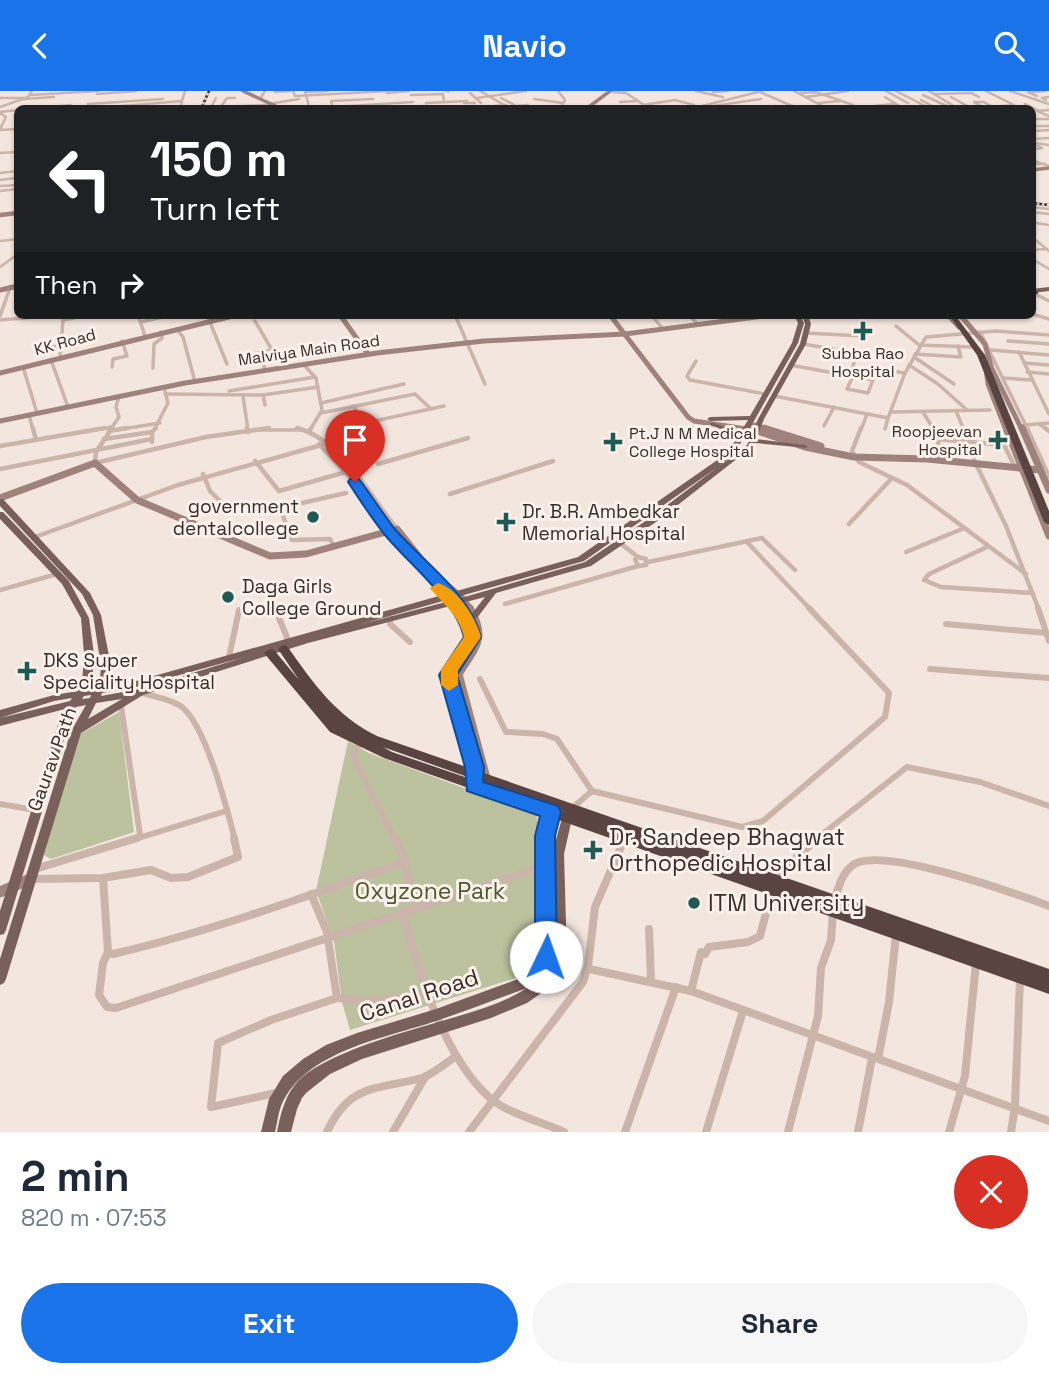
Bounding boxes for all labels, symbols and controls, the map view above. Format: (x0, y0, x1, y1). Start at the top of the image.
text: Navio (482, 26, 567, 66)
icon: back (21, 27, 59, 65)
icon: search (990, 27, 1028, 65)
text: 150 m (150, 128, 288, 190)
icon: left (35, 133, 126, 224)
text: Turn left (150, 189, 280, 229)
icon: right (112, 266, 150, 304)
text: Then (35, 268, 98, 302)
marker: Subba Rao Hospital (853, 321, 873, 341)
street label: KK Road (32, 324, 98, 360)
street label: Malviya Main Road (237, 330, 381, 370)
place label: Subba Rao Hospital (822, 343, 904, 382)
pin (325, 410, 385, 482)
icon: arrive (336, 421, 374, 459)
place label: Roopjeevan Hospital (892, 421, 982, 460)
place label: Pt.J N M Medical College Hospital (629, 423, 757, 462)
marker: Roopjeevan Hospital (988, 430, 1008, 450)
marker: Pt.J N M Medical College Hospital (603, 432, 623, 452)
place label: government dentalcollege (173, 494, 299, 541)
place label: Dr. B.R. Ambedkar Memorial Hospital (522, 499, 685, 546)
marker: government dentalcollege (305, 509, 321, 525)
marker: Dr. B.R. Ambedkar Memorial Hospital (496, 512, 516, 532)
place label: Daga Girls College Ground (242, 574, 381, 621)
marker: Daga Girls College Ground (220, 589, 236, 605)
place label: DKS Super Speciality Hospital (43, 648, 215, 695)
marker: DKS Super Speciality Hospital (17, 661, 37, 681)
street label: Gaurav Path (22, 703, 82, 815)
place label: Dr. Sandeep Bhagwat Orthopedic Hospital (609, 822, 845, 878)
marker: Dr. Sandeep Bhagwat Orthopedic Hospital (583, 840, 603, 860)
park label: Oxyzone Park (355, 876, 505, 906)
place label: ITM University (708, 888, 864, 918)
marker: ITM University (686, 895, 702, 911)
position arrow (509, 920, 583, 994)
street label: Canal Road (356, 962, 482, 1028)
text: 2 min (21, 1150, 130, 1203)
button: close (954, 1155, 1028, 1229)
text: 820 m · 07:53 (21, 1203, 167, 1233)
button: Exit (21, 1283, 518, 1363)
button: Share (532, 1283, 1028, 1363)

